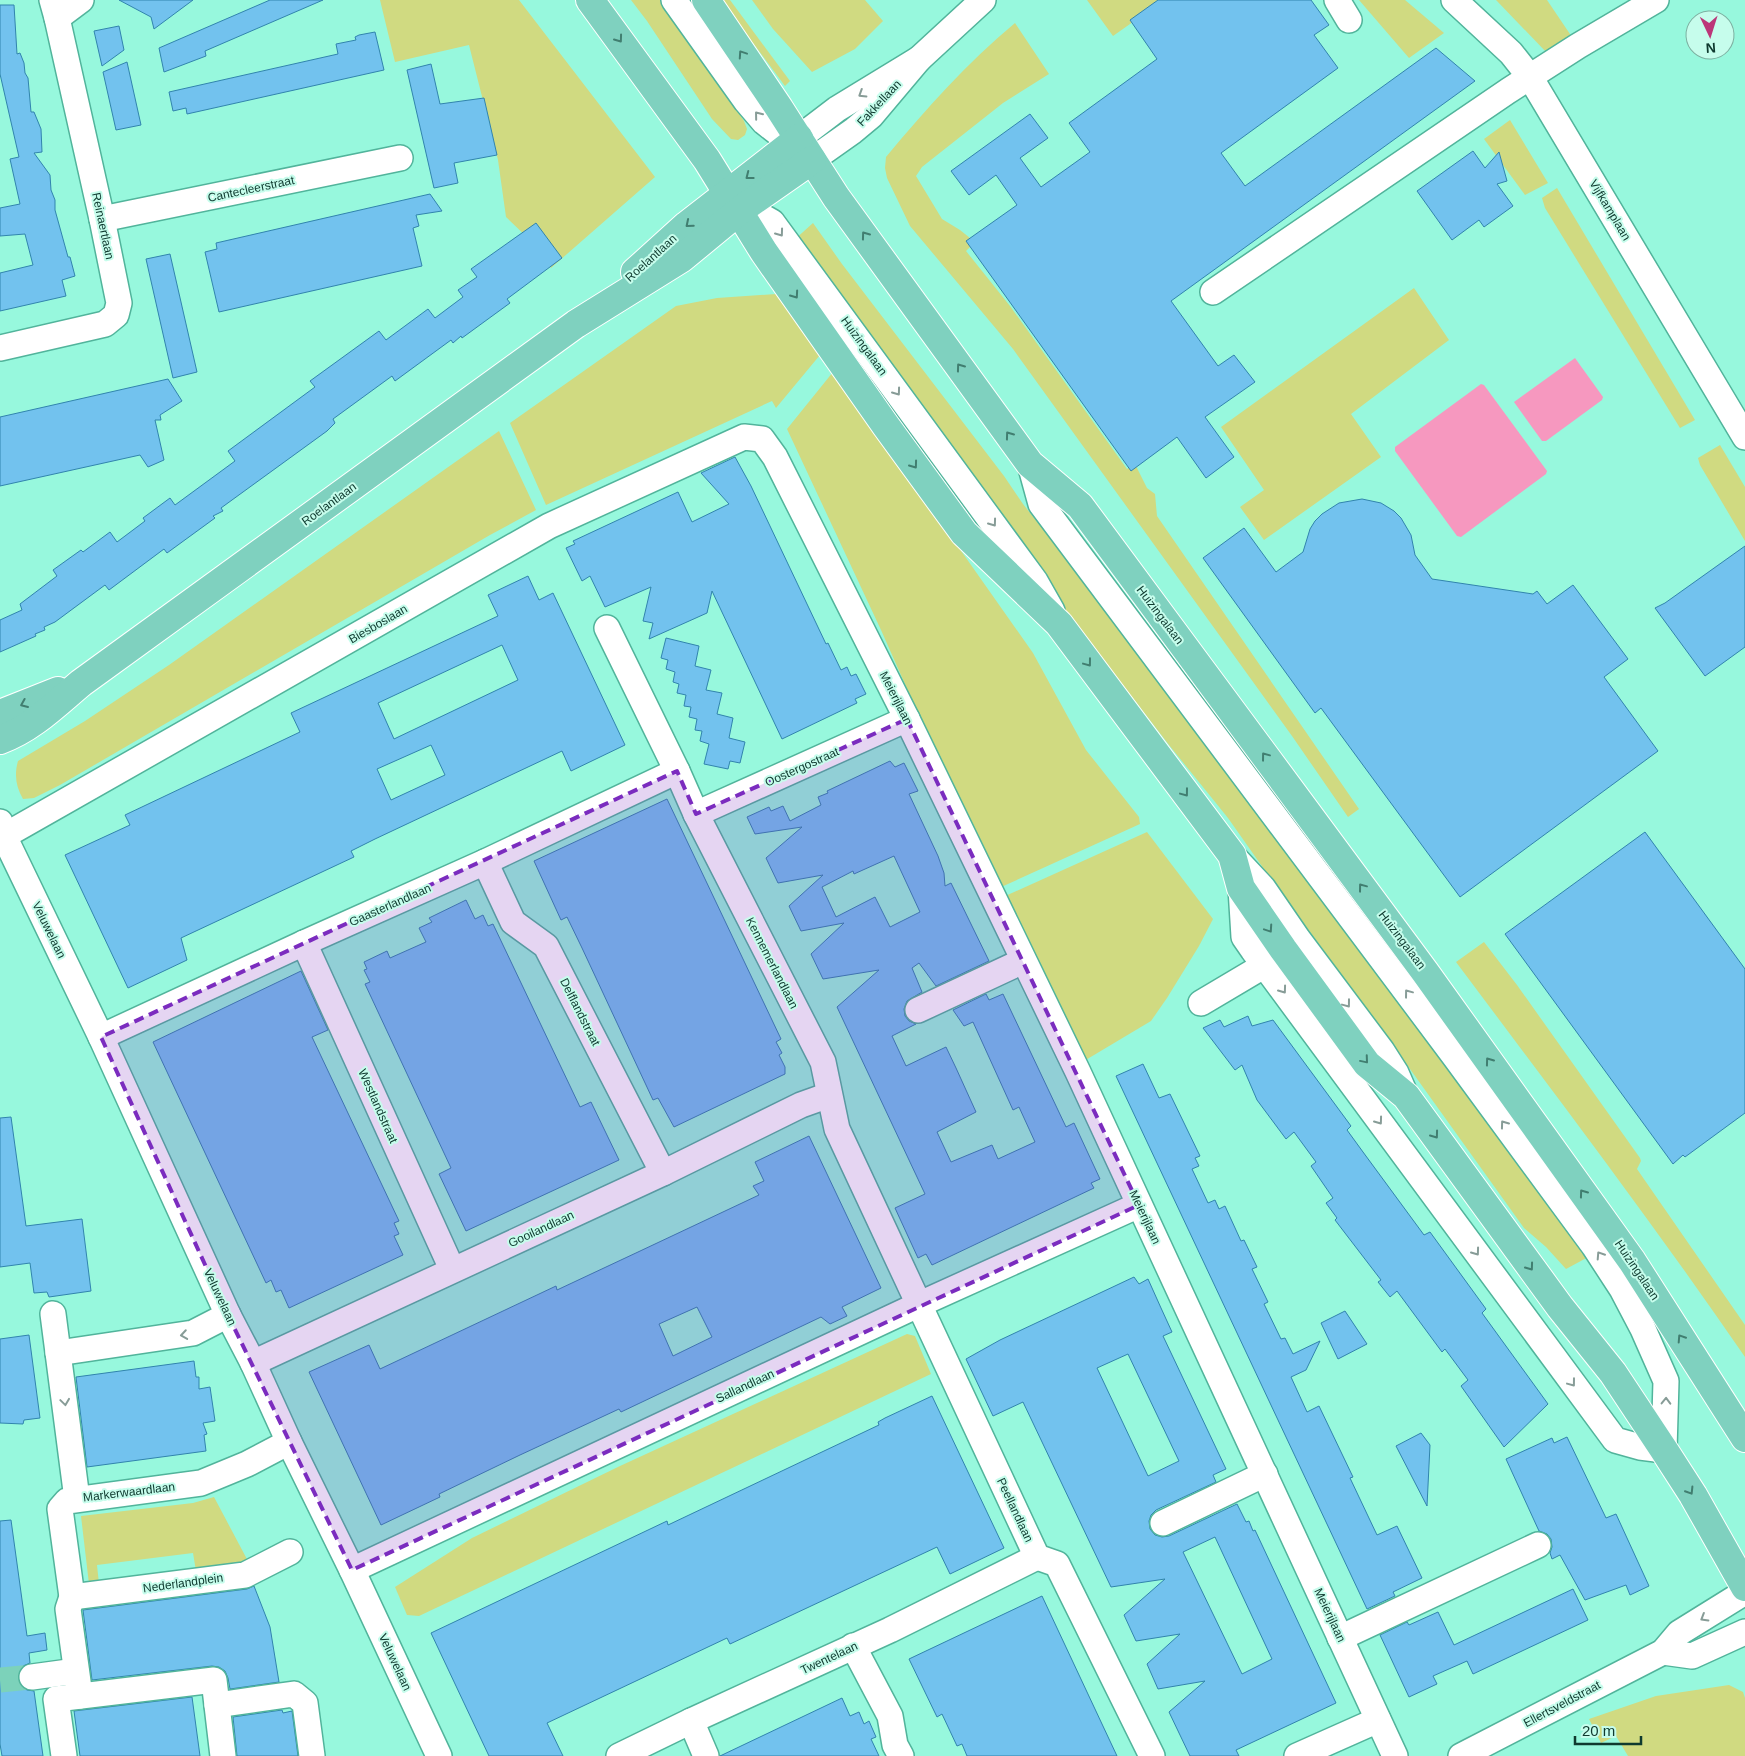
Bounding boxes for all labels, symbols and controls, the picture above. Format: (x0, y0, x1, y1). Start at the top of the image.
north arrow (1685, 10, 1735, 60)
one-way arrow (613, 33, 622, 43)
text: N (1705, 40, 1717, 56)
one-way arrow (739, 50, 748, 60)
street label: Fakkellaan (854, 77, 904, 129)
one-way arrow (859, 87, 868, 97)
one-way arrow (754, 111, 763, 120)
one-way arrow (746, 171, 755, 179)
street label: Cantecleerstraat (206, 173, 296, 205)
street label: Vijfkamplaan (1586, 177, 1634, 243)
street label: Reinaertlaan (89, 191, 117, 261)
one-way arrow (686, 218, 695, 227)
one-way arrow (774, 227, 782, 236)
street label: Roelantlaan (623, 231, 679, 285)
one-way arrow (862, 231, 871, 241)
one-way arrow (789, 289, 798, 299)
street label: Huizingalaan (838, 314, 890, 378)
one-way arrow (957, 363, 966, 373)
one-way arrow (891, 386, 900, 396)
one-way arrow (1006, 431, 1015, 441)
one-way arrow (909, 459, 917, 468)
street label: Roelantlaan (299, 480, 359, 528)
one-way arrow (987, 517, 996, 527)
street label: Huizingalaan (1134, 583, 1186, 647)
street label: Biesboslaan (346, 602, 410, 646)
one-way arrow (1082, 657, 1091, 667)
street label: Meierijlaan (877, 669, 915, 727)
one-way arrow (20, 698, 29, 709)
street label: Oostergostraat (763, 744, 842, 790)
one-way arrow (1263, 753, 1271, 762)
one-way arrow (1180, 787, 1188, 796)
street label: Gaasterlandlaan (347, 881, 433, 929)
one-way arrow (1359, 883, 1368, 893)
street label: Veluwelaan (29, 899, 69, 961)
street label: Huizingalaan (1376, 908, 1428, 972)
street label: Kennemerlandlaan (743, 915, 801, 1011)
one-way arrow (1263, 923, 1272, 933)
street label: Delflandstraat (557, 976, 603, 1049)
one-way arrow (1277, 984, 1286, 994)
one-way arrow (1405, 990, 1413, 999)
one-way arrow (1341, 998, 1350, 1008)
one-way arrow (1359, 1054, 1367, 1063)
one-way arrow (1486, 1057, 1495, 1067)
street label: Westlandstraat (355, 1067, 401, 1146)
one-way arrow (1374, 1115, 1382, 1124)
one-way arrow (1501, 1120, 1510, 1130)
one-way arrow (1428, 1130, 1438, 1139)
street label: Meierijlaan (1126, 1188, 1164, 1246)
one-way arrow (1580, 1189, 1589, 1199)
street label: Gooilandlaan (506, 1208, 576, 1250)
street label: Huizingalaan (1612, 1237, 1662, 1303)
one-way arrow (1470, 1246, 1479, 1256)
one-way arrow (1597, 1252, 1606, 1261)
one-way arrow (1525, 1261, 1533, 1270)
street label: Veluwelaan (201, 1266, 239, 1328)
one-way arrow (179, 1329, 188, 1339)
one-way arrow (1678, 1334, 1687, 1344)
street label: Sallandlaan (714, 1366, 776, 1406)
one-way arrow (1566, 1377, 1575, 1387)
one-way arrow (59, 1397, 69, 1406)
one-way arrow (1660, 1397, 1671, 1405)
street label: Peellandlaan (994, 1476, 1036, 1544)
street label: Markerwaardlaan (82, 1479, 176, 1505)
one-way arrow (1684, 1486, 1694, 1495)
street label: Nederlandplein (142, 1570, 224, 1596)
street label: Meierijlaan (1311, 1586, 1349, 1644)
one-way arrow (1700, 1612, 1709, 1622)
street label: Veluwelaan (376, 1631, 414, 1693)
street label: Twentelaan (798, 1639, 860, 1677)
street label: Ellertsveldstraat (1521, 1677, 1604, 1730)
scale bar (1575, 1714, 1641, 1746)
text: 20 m (1582, 1722, 1615, 1739)

